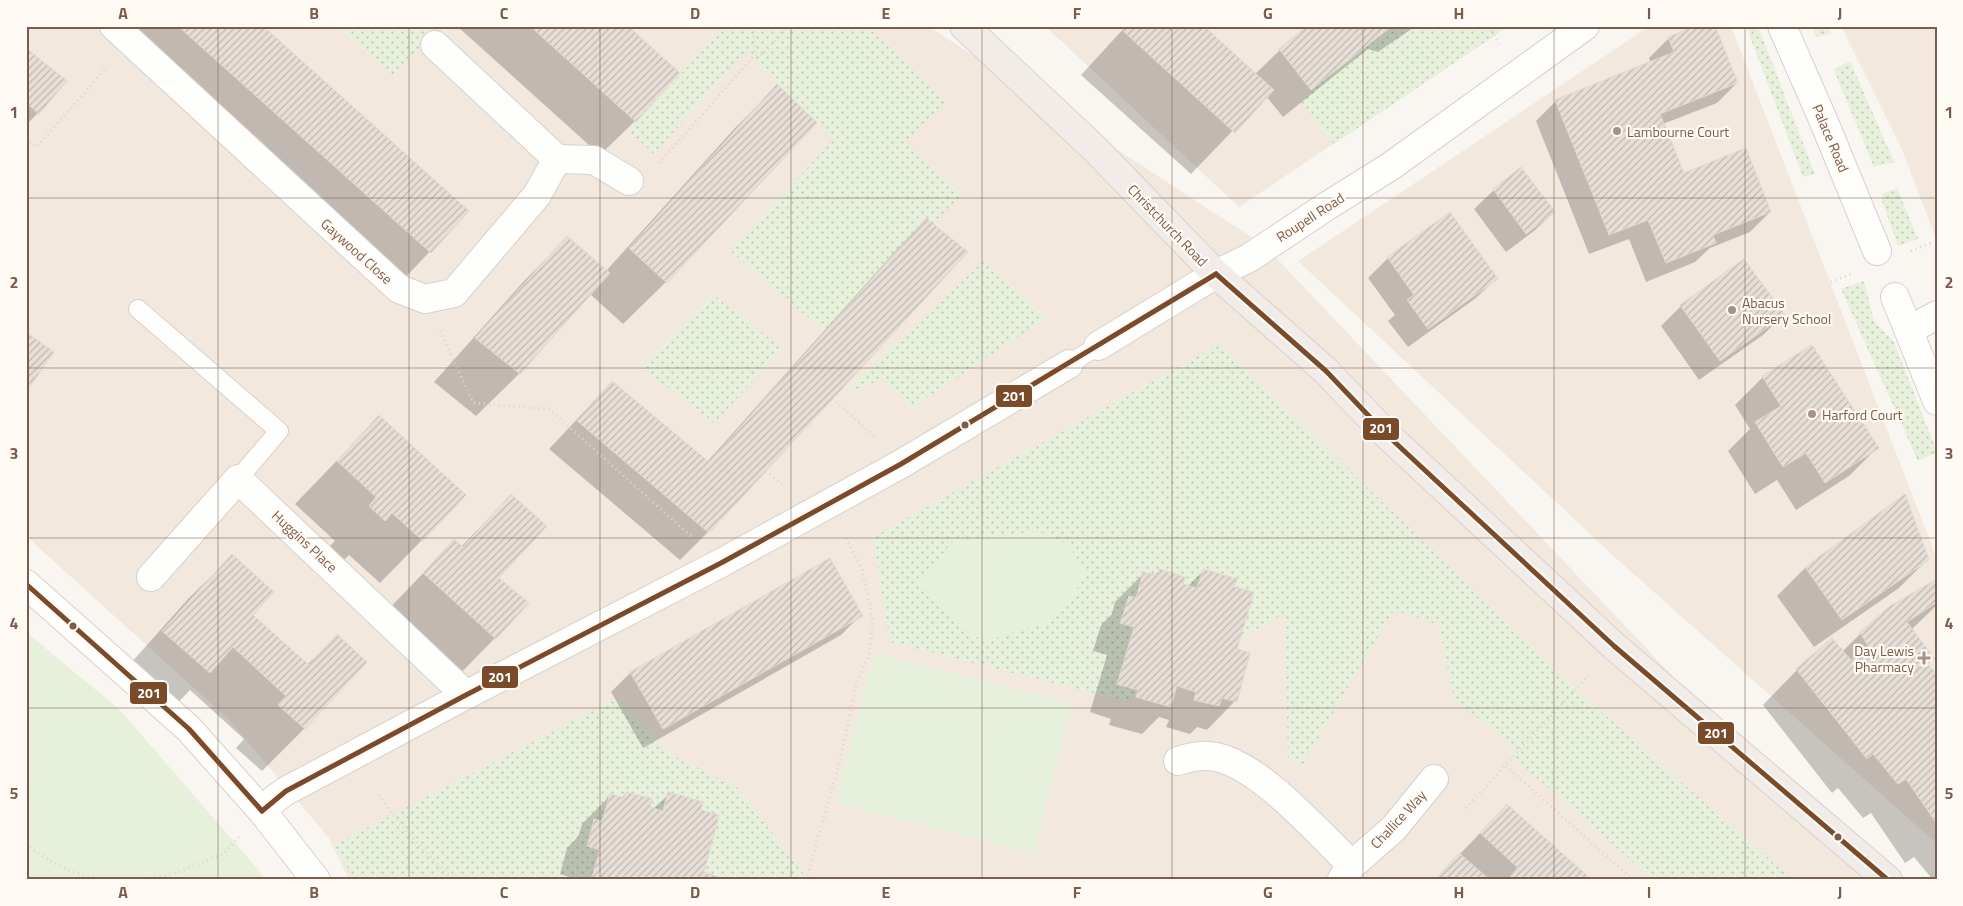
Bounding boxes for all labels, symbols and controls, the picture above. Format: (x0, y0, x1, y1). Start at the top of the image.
text: A (118, 1, 128, 25)
text: B (309, 1, 319, 25)
text: C (500, 1, 509, 25)
text: D (690, 1, 700, 25)
text: E (882, 1, 891, 25)
text: F (1073, 1, 1082, 25)
text: G (1263, 1, 1273, 25)
text: H (1454, 1, 1464, 25)
text: I (1647, 1, 1651, 25)
text: J (1838, 1, 1842, 25)
text: 1 (10, 100, 18, 124)
text: 1 (1945, 100, 1953, 124)
street label: Palace Road (1807, 101, 1855, 175)
place label: Lambourne Court (1627, 121, 1729, 142)
marker: Lambourne Court (1611, 125, 1623, 137)
street label: Christchurch Road (1123, 179, 1213, 271)
street label: Roupell Road (1272, 187, 1348, 247)
street label: Gaywood Close (317, 213, 397, 289)
text: 2 (10, 270, 18, 294)
text: 2 (1945, 270, 1953, 294)
place label: Abacus Nursery School (1742, 292, 1831, 329)
marker: Abacus Nursery School (1726, 304, 1738, 316)
line badge: 201 (995, 384, 1033, 408)
text: 201 (1002, 385, 1026, 406)
place label: Harford Court (1822, 404, 1903, 425)
marker: Harford Court (1806, 408, 1818, 420)
line badge: 201 (1362, 417, 1400, 441)
text: 201 (1369, 417, 1393, 438)
unlabelled marker (960, 420, 970, 430)
text: 3 (10, 441, 18, 465)
text: 3 (1945, 441, 1953, 465)
street label: Huggins Place (267, 505, 343, 577)
text: 4 (10, 611, 19, 635)
text: 4 (1945, 611, 1954, 635)
unlabelled marker (68, 621, 78, 631)
place label: Day Lewis Pharmacy (1854, 640, 1914, 677)
marker: Day Lewis Pharmacy (1918, 652, 1930, 664)
line badge: 201 (481, 665, 519, 689)
text: 201 (488, 666, 512, 687)
line badge: 201 (129, 681, 168, 705)
text: 201 (137, 682, 161, 703)
line badge: 201 (1697, 721, 1735, 745)
text: 201 (1704, 722, 1728, 743)
text: 5 (10, 781, 19, 805)
text: 5 (1945, 781, 1954, 805)
street label: Challice Way (1365, 785, 1431, 853)
unlabelled marker (1833, 832, 1843, 842)
text: A (118, 880, 128, 904)
text: B (309, 880, 319, 904)
text: C (500, 880, 509, 904)
text: D (690, 880, 700, 904)
text: E (882, 880, 891, 904)
text: F (1073, 880, 1082, 904)
text: G (1263, 880, 1273, 904)
text: H (1454, 880, 1464, 904)
text: I (1647, 880, 1651, 904)
text: J (1838, 880, 1842, 904)

